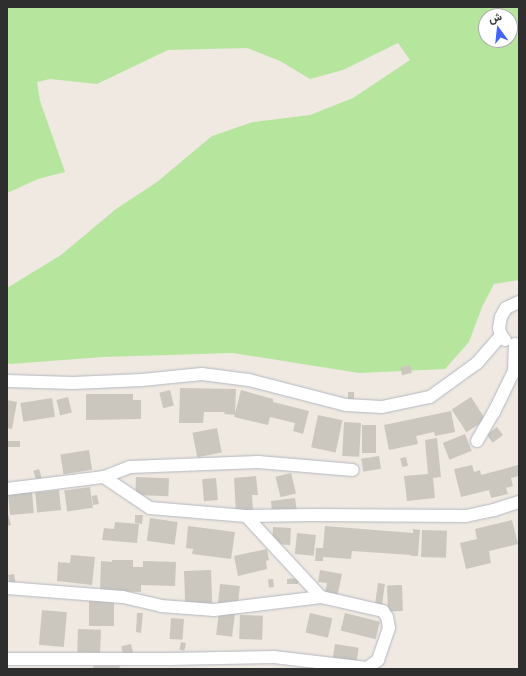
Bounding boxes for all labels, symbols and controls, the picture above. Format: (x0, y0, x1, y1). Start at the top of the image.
north arrow (478, 8, 518, 48)
text: ش (487, 9, 503, 26)

